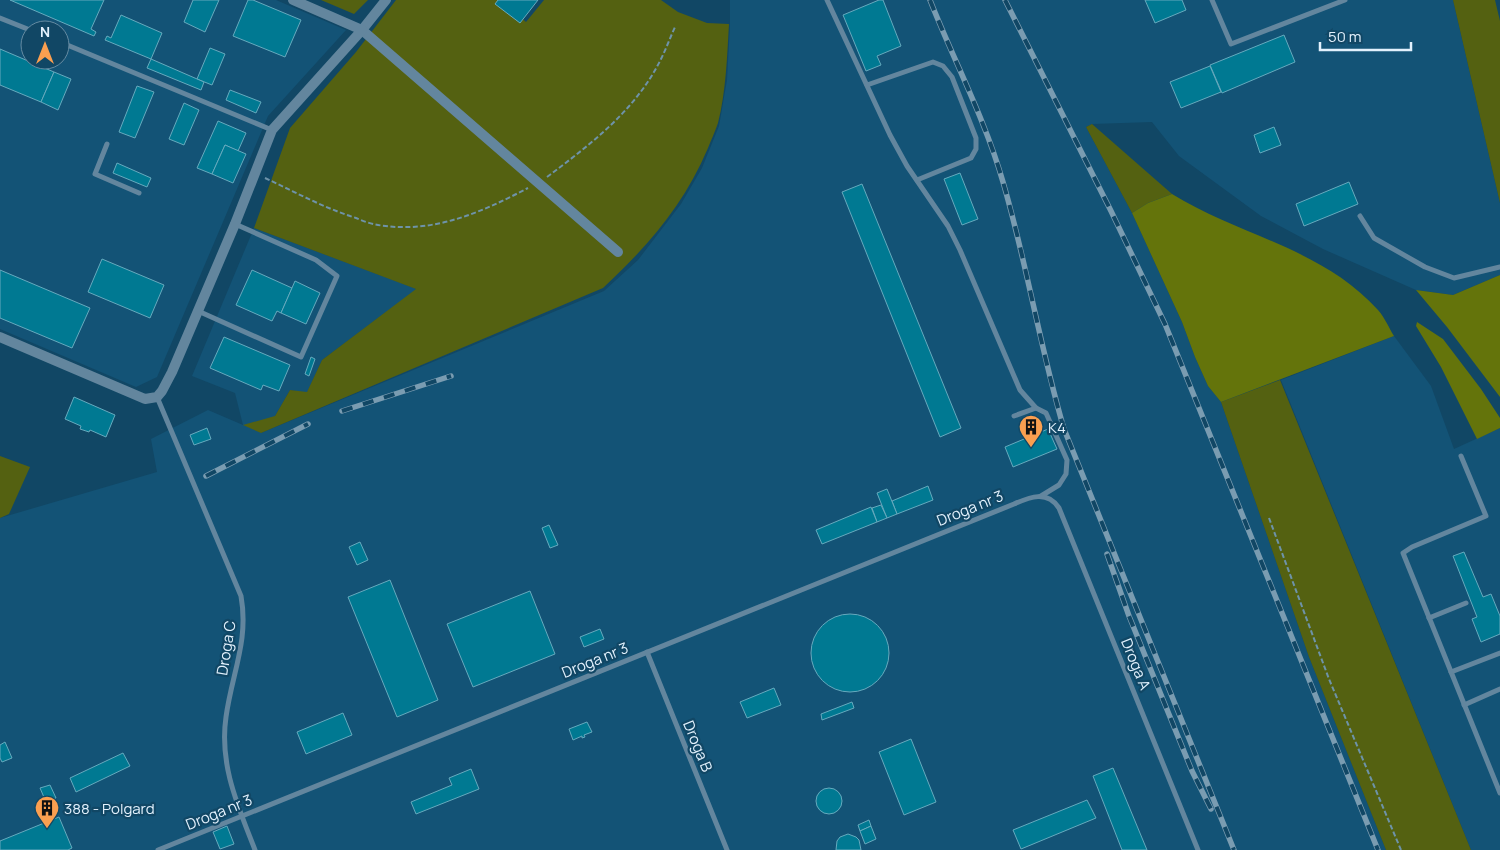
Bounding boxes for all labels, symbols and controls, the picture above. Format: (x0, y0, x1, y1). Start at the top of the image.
north arrow (20, 20, 70, 70)
scale bar (1320, 20, 1411, 52)
text: N (40, 22, 50, 41)
text: 50 m (1328, 26, 1362, 47)
building icon: K4 (1018, 414, 1044, 448)
place label: K4 (1048, 417, 1066, 438)
street label: Droga nr 3 (934, 485, 1006, 531)
street label: Droga C (211, 619, 241, 677)
street label: Droga A (1116, 635, 1156, 693)
street label: Droga nr 3 (559, 637, 631, 683)
street label: Droga B (678, 717, 718, 775)
street label: Droga nr 3 (183, 789, 255, 835)
building icon: 388 - Polgard (34, 795, 60, 829)
place label: 388 - Polgard (64, 798, 155, 819)

